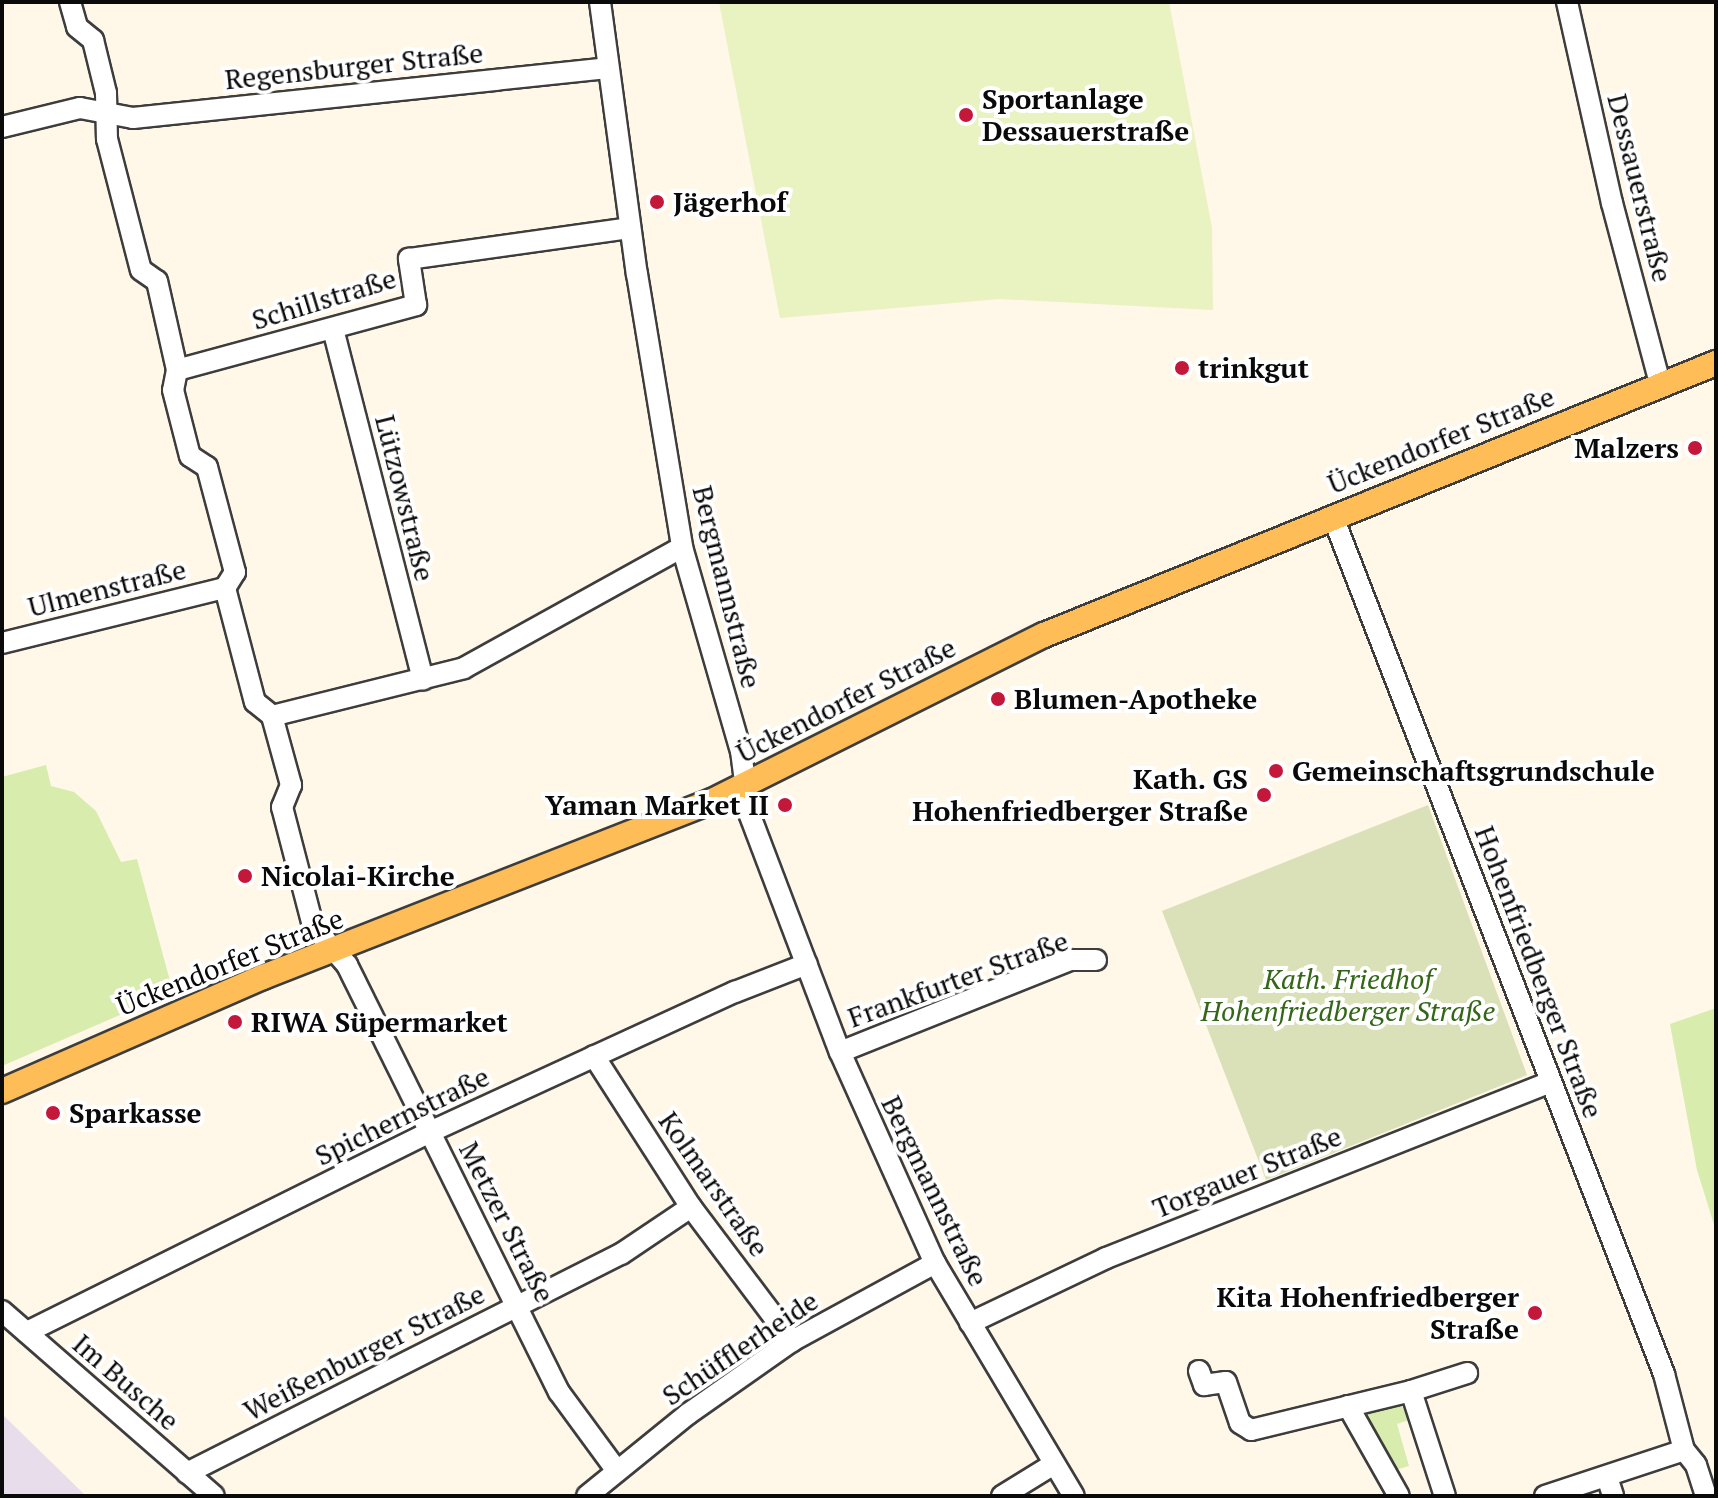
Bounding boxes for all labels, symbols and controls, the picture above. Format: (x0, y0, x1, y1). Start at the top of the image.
street label: Regensburger Straße (223, 36, 485, 96)
place label: Sportanlage Dessauerstraße (982, 82, 1189, 148)
street label: Dessauerstraße (1600, 91, 1680, 285)
marker: Sportanlage Dessauerstraße (957, 106, 975, 124)
place label: Jägerhof (673, 185, 787, 219)
marker: Jägerhof (648, 193, 666, 211)
street label: Schillstraße (248, 261, 400, 337)
place label: trinkgut (1198, 351, 1309, 385)
marker: trinkgut (1173, 359, 1191, 377)
street label: Ückendorfer Straße (1323, 379, 1559, 501)
street label: Lützowstraße (368, 411, 442, 585)
place label: Malzers (1574, 431, 1679, 465)
marker: Malzers (1686, 439, 1704, 457)
street label: Bergmannstraße (686, 482, 768, 692)
street label: Ulmenstraße (25, 552, 189, 624)
street label: Ückendorfer Straße (731, 630, 961, 770)
place label: Blumen-Apotheke (1014, 682, 1257, 716)
marker: Blumen-Apotheke (989, 690, 1007, 708)
place label: Gemeinschaftsgrundschule (1292, 754, 1655, 788)
place label: Kath. GS Hohenfriedberger Straße (912, 762, 1248, 828)
marker: Gemeinschaftsgrundschule (1267, 762, 1285, 780)
marker: Kath. GS Hohenfriedberger Straße (1255, 786, 1273, 804)
place label: Yaman Market II (545, 788, 769, 822)
marker: Yaman Market II (776, 796, 794, 814)
street label: Hohenfriedberger Straße (1468, 821, 1610, 1123)
place label: Nicolai-Kirche (261, 859, 455, 893)
marker: Nicolai-Kirche (236, 867, 254, 885)
street label: Ückendorfer Straße (112, 901, 348, 1023)
street label: Frankfurter Straße (843, 924, 1073, 1034)
park label: Kath. Friedhof Hohenfriedberger Straße (1201, 962, 1495, 1028)
place label: RIWA Süpermarket (251, 1005, 508, 1039)
marker: RIWA Süpermarket (226, 1013, 244, 1031)
street label: Spichernstraße (309, 1059, 495, 1173)
street label: Bergmannstraße (874, 1090, 996, 1292)
place label: Sparkasse (69, 1096, 202, 1130)
marker: Sparkasse (44, 1104, 62, 1122)
street label: Kolmarstraße (652, 1105, 776, 1263)
street label: Torgauer Straße (1148, 1119, 1346, 1225)
street label: Metzer Straße (452, 1136, 562, 1308)
street label: Weißenburger Straße (238, 1277, 490, 1427)
place label: Kita Hohenfriedberger Straße (1216, 1280, 1519, 1346)
street label: Schüfflerheide (656, 1284, 824, 1412)
marker: Kita Hohenfriedberger Straße (1526, 1304, 1544, 1322)
street label: Im Busche (66, 1327, 186, 1437)

